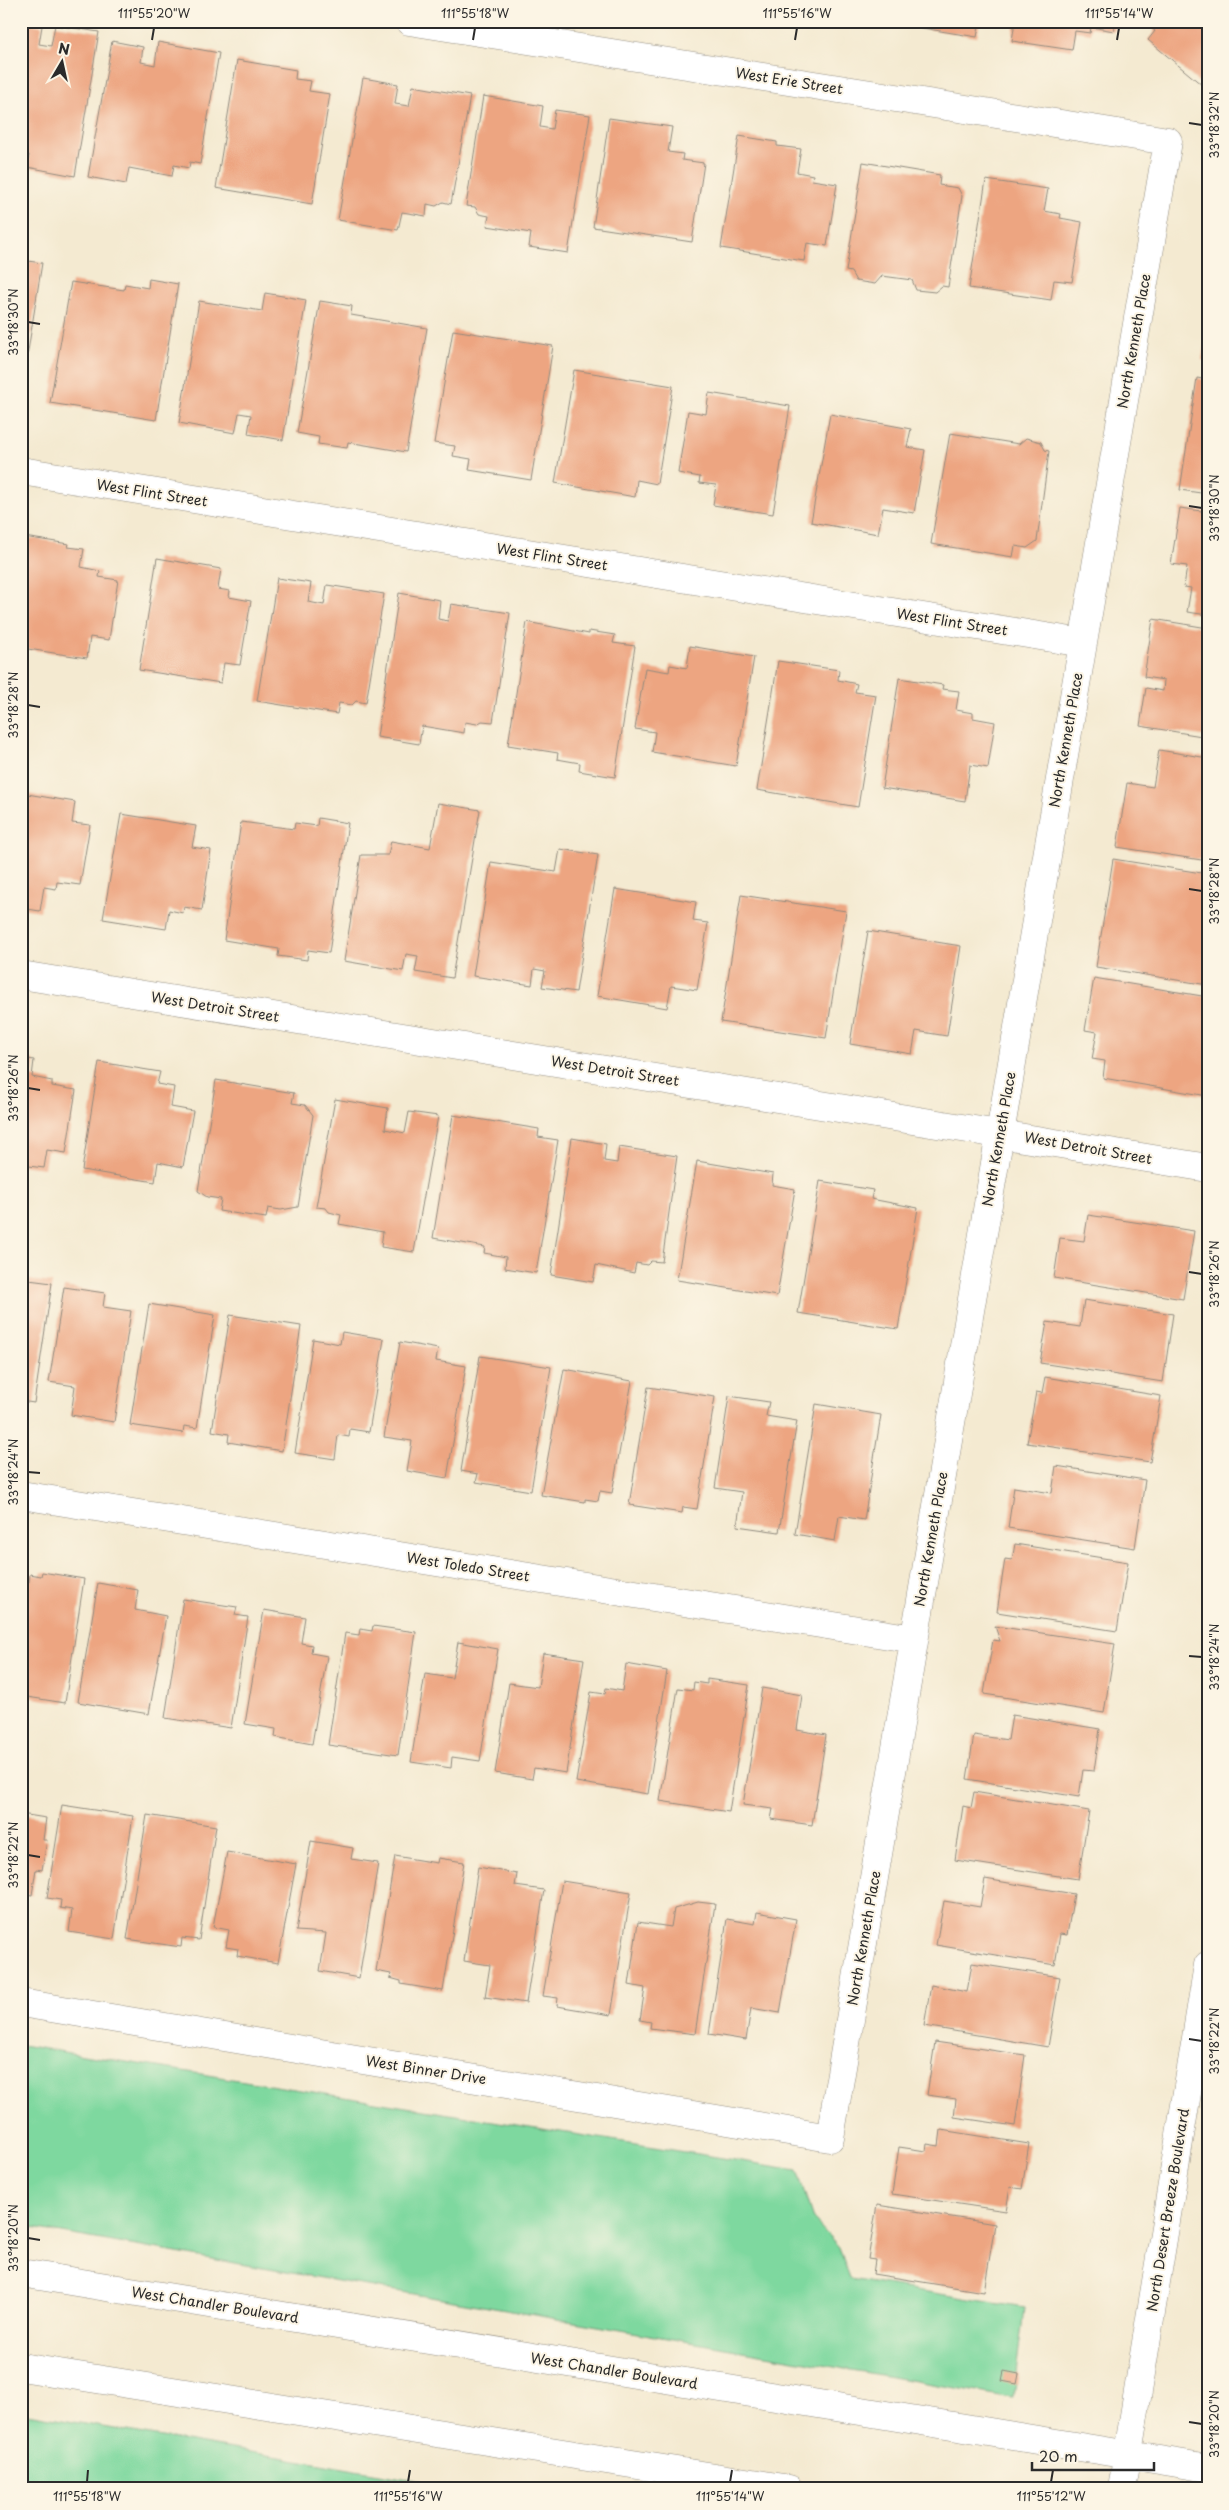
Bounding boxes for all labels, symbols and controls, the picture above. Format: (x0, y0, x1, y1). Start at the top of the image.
text: 111°55'20"W (118, 4, 191, 22)
text: 111°55'18"W (441, 4, 510, 22)
text: 111°55'16"W (763, 4, 832, 22)
text: 111°55'14"W (1085, 4, 1154, 22)
text: N (57, 37, 71, 60)
north arrow (38, 38, 88, 88)
street label: West Erie Street (734, 62, 845, 99)
text: 33°18'32"N (1205, 92, 1223, 158)
street label: North Kenneth Place (1111, 272, 1156, 410)
text: 33°18'30"N (4, 288, 22, 356)
street label: West Flint Street (95, 473, 209, 512)
text: 33°18'30"N (1205, 474, 1223, 542)
street label: West Flint Street (495, 537, 609, 576)
street label: West Flint Street (895, 602, 1009, 641)
street label: North Kenneth Place (1043, 671, 1088, 809)
text: 33°18'28"N (4, 672, 22, 739)
text: 33°18'28"N (1205, 858, 1223, 925)
street label: West Detroit Street (150, 986, 281, 1027)
street label: West Detroit Street (550, 1050, 681, 1091)
text: 33°18'26"N (4, 1054, 22, 1122)
street label: North Kenneth Place (976, 1070, 1021, 1208)
street label: West Detroit Street (1023, 1126, 1154, 1169)
text: 33°18'26"N (1205, 1240, 1223, 1308)
text: 33°18'24"N (4, 1439, 22, 1505)
street label: North Kenneth Place (908, 1470, 953, 1608)
street label: West Toledo Street (405, 1546, 531, 1587)
text: 33°18'24"N (1205, 1624, 1223, 1690)
text: 33°18'22"N (4, 1822, 22, 1888)
street label: North Kenneth Place (841, 1869, 886, 2007)
text: 33°18'22"N (1205, 2008, 1223, 2074)
street label: West Binner Drive (364, 2050, 488, 2089)
street label: North Desert Breeze Boulevard (1141, 2106, 1194, 2313)
text: 33°18'20"N (4, 2204, 22, 2272)
street label: West Chandler Boulevard (130, 2281, 301, 2328)
street label: West Chandler Boulevard (529, 2347, 700, 2394)
text: 33°18'20"N (1205, 2390, 1223, 2458)
scale bar (1032, 2440, 1154, 2472)
text: 20 m (1039, 2444, 1078, 2467)
text: 111°55'18"W (53, 2487, 122, 2505)
text: 111°55'16"W (374, 2487, 443, 2505)
text: 111°55'14"W (696, 2487, 765, 2505)
text: 111°55'12"W (1017, 2487, 1086, 2505)

